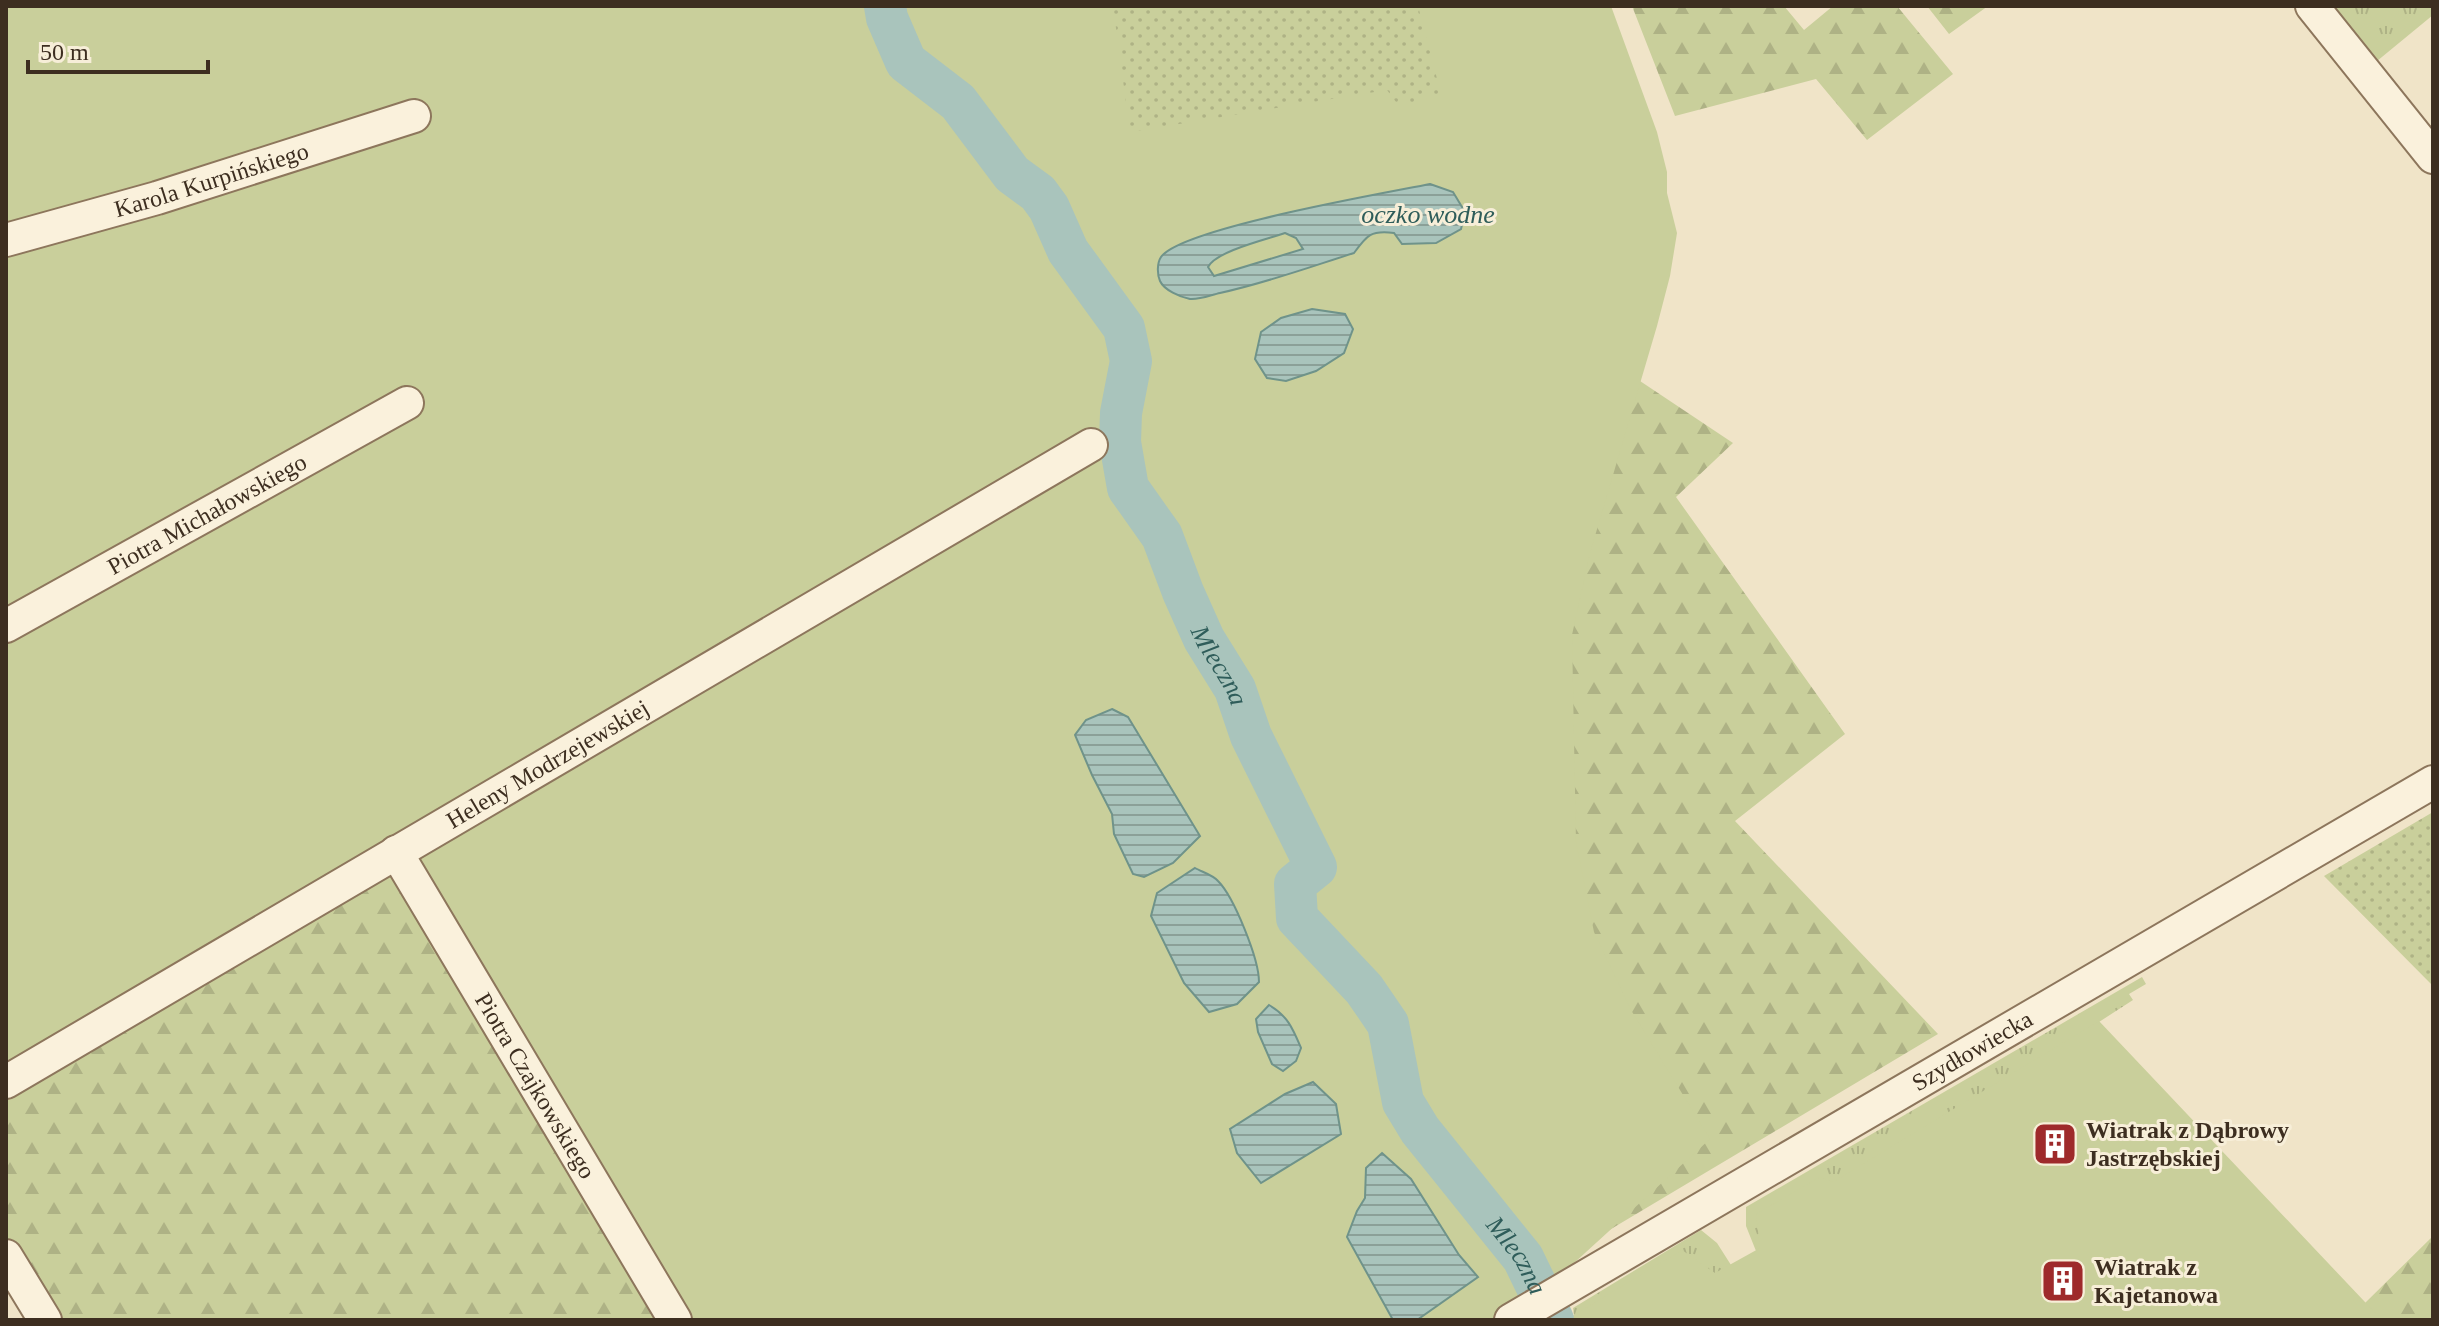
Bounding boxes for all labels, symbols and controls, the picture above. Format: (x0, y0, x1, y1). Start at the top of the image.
scale bar (28, 24, 208, 74)
text: 50 m (40, 39, 89, 65)
street label: Karola Kurpińskiego (111, 138, 312, 222)
water label: oczko wodne (1361, 200, 1495, 229)
street label: Piotra Michałowskiego (103, 449, 311, 580)
water label: Mleczna (1184, 620, 1253, 709)
street label: Heleny Modrzejewskiej (442, 695, 653, 833)
street label: Piotra Czajkowskiego (470, 988, 601, 1183)
street label: Szydłowiecka (1908, 1006, 2037, 1096)
place label: Wiatrak z Dąbrowy Jastrzębskiej (2086, 1117, 2289, 1171)
building icon: Wiatrak z Dąbrowy Jastrzębskiej (2031, 1120, 2079, 1168)
water label: Mleczna (1480, 1210, 1552, 1299)
place label: Wiatrak z Kajetanowa (2094, 1254, 2218, 1308)
building icon: Wiatrak z Kajetanowa (2039, 1257, 2087, 1305)

